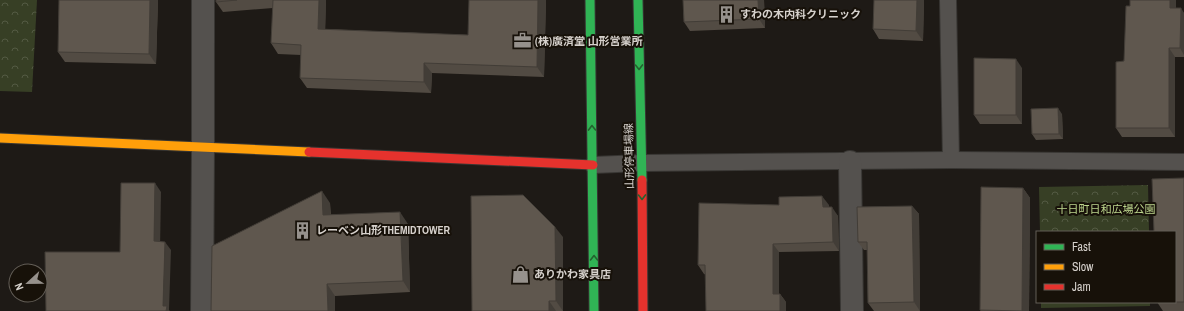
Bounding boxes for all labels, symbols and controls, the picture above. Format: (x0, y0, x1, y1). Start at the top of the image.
building icon: すわの木内科クリニック (717, 4, 737, 24)
place label: すわの木内科クリニック (740, 7, 861, 21)
office icon: (株)廣済堂 山形営業所 (512, 31, 532, 51)
place label: (株)廣済堂 山形営業所 (535, 34, 643, 48)
one-way arrow (635, 64, 644, 70)
street label: 山形停車場線 (621, 123, 637, 189)
one-way arrow (588, 125, 596, 131)
one-way arrow (638, 194, 646, 200)
park label: 十日町日和広場公園 (1057, 202, 1156, 216)
building icon: レーベン山形THEMIDTOWER (293, 220, 313, 240)
place label: レーベン山形THEMIDTOWER (316, 223, 450, 237)
legend (1036, 231, 1176, 303)
text: Fast (1072, 239, 1091, 255)
one-way arrow (590, 255, 598, 261)
text: Slow (1072, 259, 1094, 275)
north arrow (8, 263, 48, 303)
shop icon: ありかわ家具店 (511, 264, 531, 284)
place label: ありかわ家具店 (534, 267, 611, 281)
text: Jam (1072, 279, 1091, 295)
text: N (11, 281, 26, 292)

